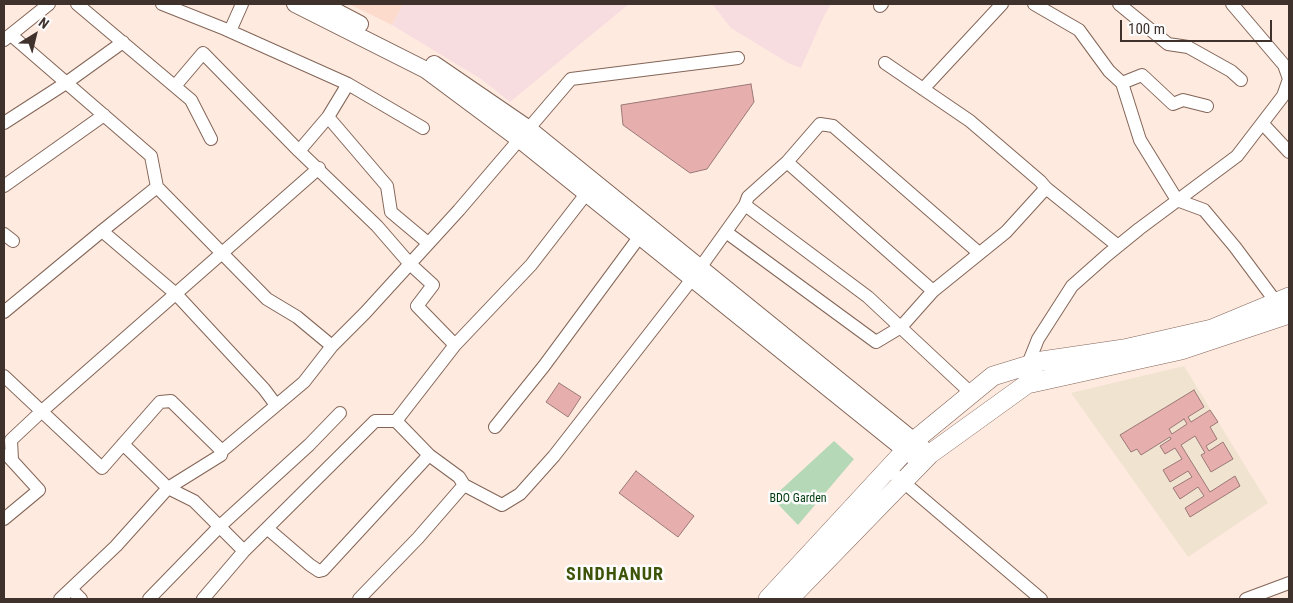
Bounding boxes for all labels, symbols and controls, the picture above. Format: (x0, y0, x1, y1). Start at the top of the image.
north arrow (10, 10, 60, 60)
scale bar (1123, 10, 1276, 42)
text: N (36, 14, 52, 32)
text: 100 m (1128, 20, 1165, 38)
park label: BDO Garden (769, 492, 827, 506)
district label: SINDHANUR (565, 564, 665, 586)

